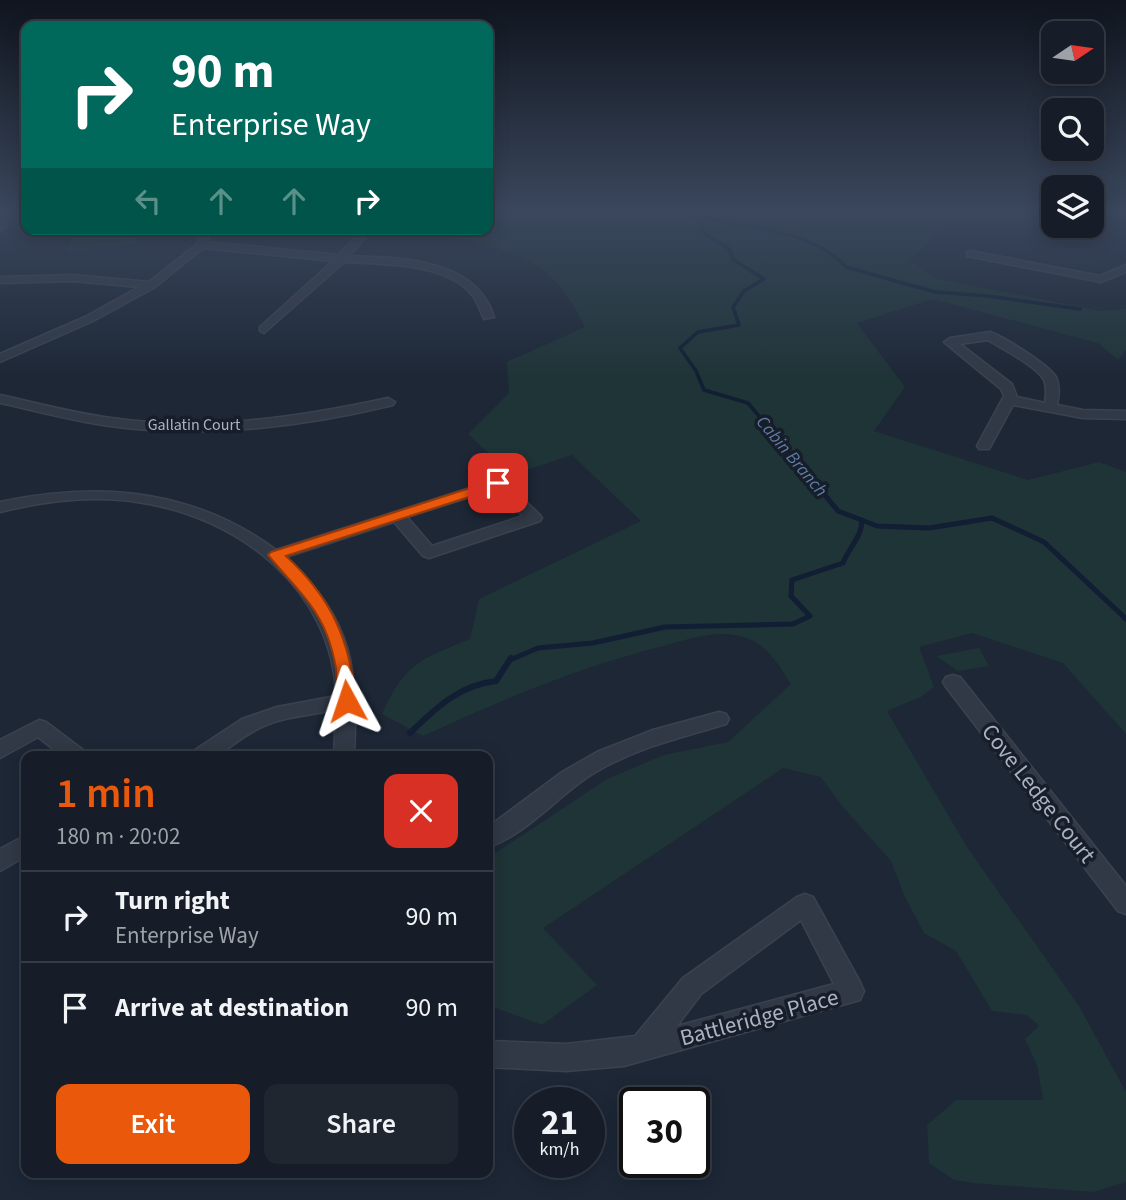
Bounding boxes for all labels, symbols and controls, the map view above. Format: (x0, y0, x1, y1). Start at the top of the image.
north arrow (1041, 21, 1104, 84)
map controls (1041, 21, 1104, 238)
text: 90 m (171, 37, 275, 107)
icon: right (56, 49, 147, 140)
button: search (1041, 98, 1104, 161)
text: Enterprise Way (171, 102, 371, 148)
button: layers (1041, 175, 1104, 238)
icon: left (129, 182, 167, 220)
icon: ahead (202, 182, 240, 220)
icon: ahead (275, 182, 313, 220)
icon: right (348, 182, 386, 220)
water label: Cabin Branch (750, 410, 833, 502)
street label: Gallatin Court (148, 414, 241, 436)
pin (468, 453, 528, 513)
icon: arrive (479, 464, 517, 502)
position arrow (310, 664, 384, 738)
street label: Cove Ledge Court (974, 717, 1104, 870)
text: 1 min (56, 764, 156, 824)
button: close (384, 774, 458, 848)
text: 180 m · 20:02 (56, 820, 180, 853)
text: Turn right (115, 882, 230, 919)
icon: right (56, 898, 94, 936)
text: 90 m (405, 898, 458, 935)
text: Enterprise Way (115, 919, 259, 952)
street label: Battleridge Place (676, 980, 842, 1054)
icon: arrive (56, 989, 94, 1027)
text: Arrive at destination (115, 989, 349, 1026)
text: 90 m (405, 989, 458, 1026)
button: Exit (56, 1084, 250, 1164)
button: Share (264, 1084, 458, 1164)
speed limit sign: 30 (619, 1087, 710, 1178)
text: 21 (541, 1098, 578, 1148)
text: km/h (540, 1137, 579, 1162)

